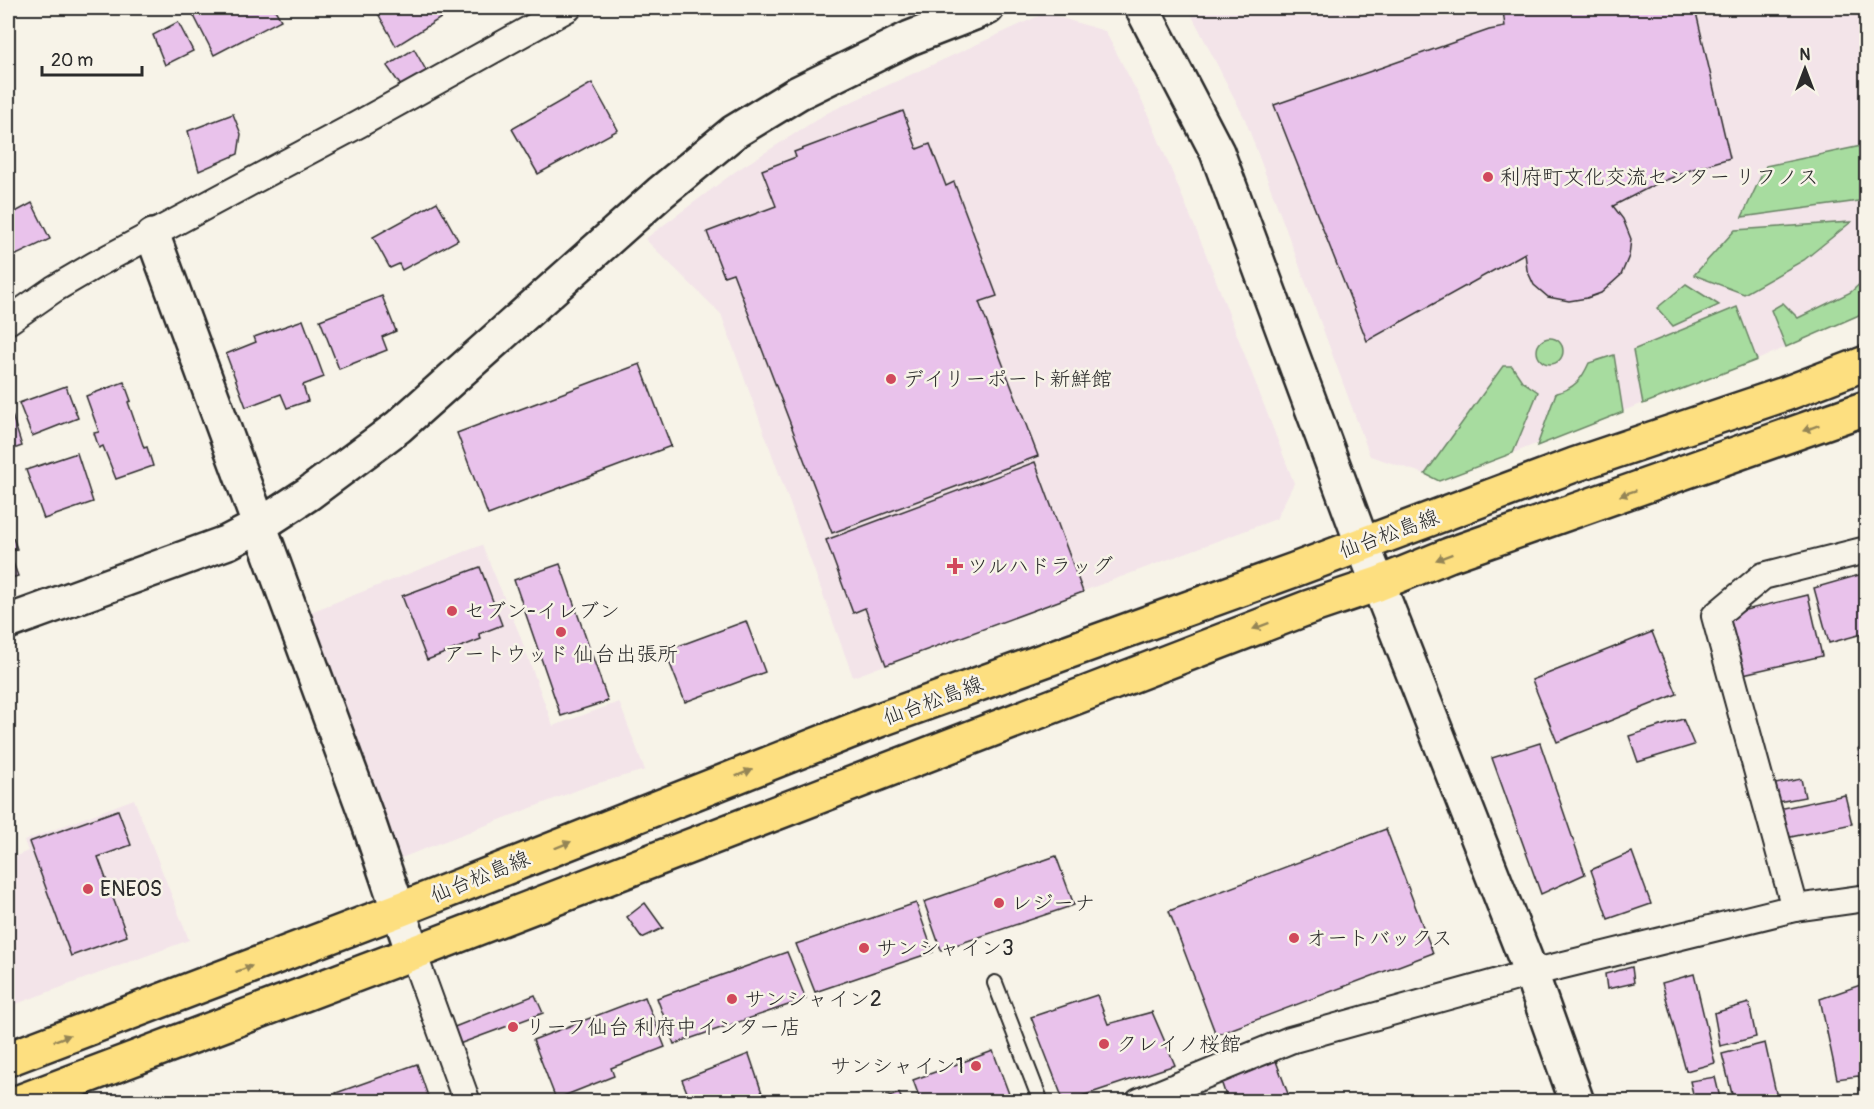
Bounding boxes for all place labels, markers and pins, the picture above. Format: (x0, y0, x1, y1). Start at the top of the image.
place label: 利府町文化交流センター リフノス (1500, 164, 1819, 191)
marker: 利府町文化交流センター リフノス (1481, 170, 1495, 184)
place label: デイリーポート新鮮館 (903, 366, 1112, 393)
marker: デイリーポート新鮮館 (884, 372, 898, 386)
place label: ツルハドラッグ (967, 553, 1113, 580)
marker: ツルハドラッグ (948, 559, 962, 573)
place label: セブン-イレブン (464, 598, 620, 625)
marker: セブン-イレブン (445, 604, 459, 618)
marker: アートウッド 仙台出張所 (554, 625, 568, 639)
place label: アートウッド 仙台出張所 (444, 641, 678, 668)
place label: ENEOS (100, 876, 162, 903)
marker: ENEOS (81, 882, 95, 896)
place label: レジーナ (1011, 890, 1095, 917)
marker: レジーナ (992, 896, 1006, 910)
place label: オートバックス (1306, 925, 1453, 952)
marker: オートバックス (1287, 931, 1301, 945)
place label: サンシャイン3 (876, 935, 1014, 962)
marker: サンシャイン3 (857, 941, 871, 955)
place label: サンシャイン2 (744, 986, 882, 1013)
marker: サンシャイン2 (725, 992, 739, 1006)
place label: リーフ仙台 利府中インター店 (525, 1014, 801, 1041)
marker: リーフ仙台 利府中インター店 (506, 1020, 520, 1034)
place label: クレイノ桜館 (1116, 1031, 1241, 1058)
marker: クレイノ桜館 (1097, 1037, 1111, 1051)
place label: サンシャイン1 (830, 1053, 964, 1080)
marker: サンシャイン1 (969, 1059, 983, 1073)

